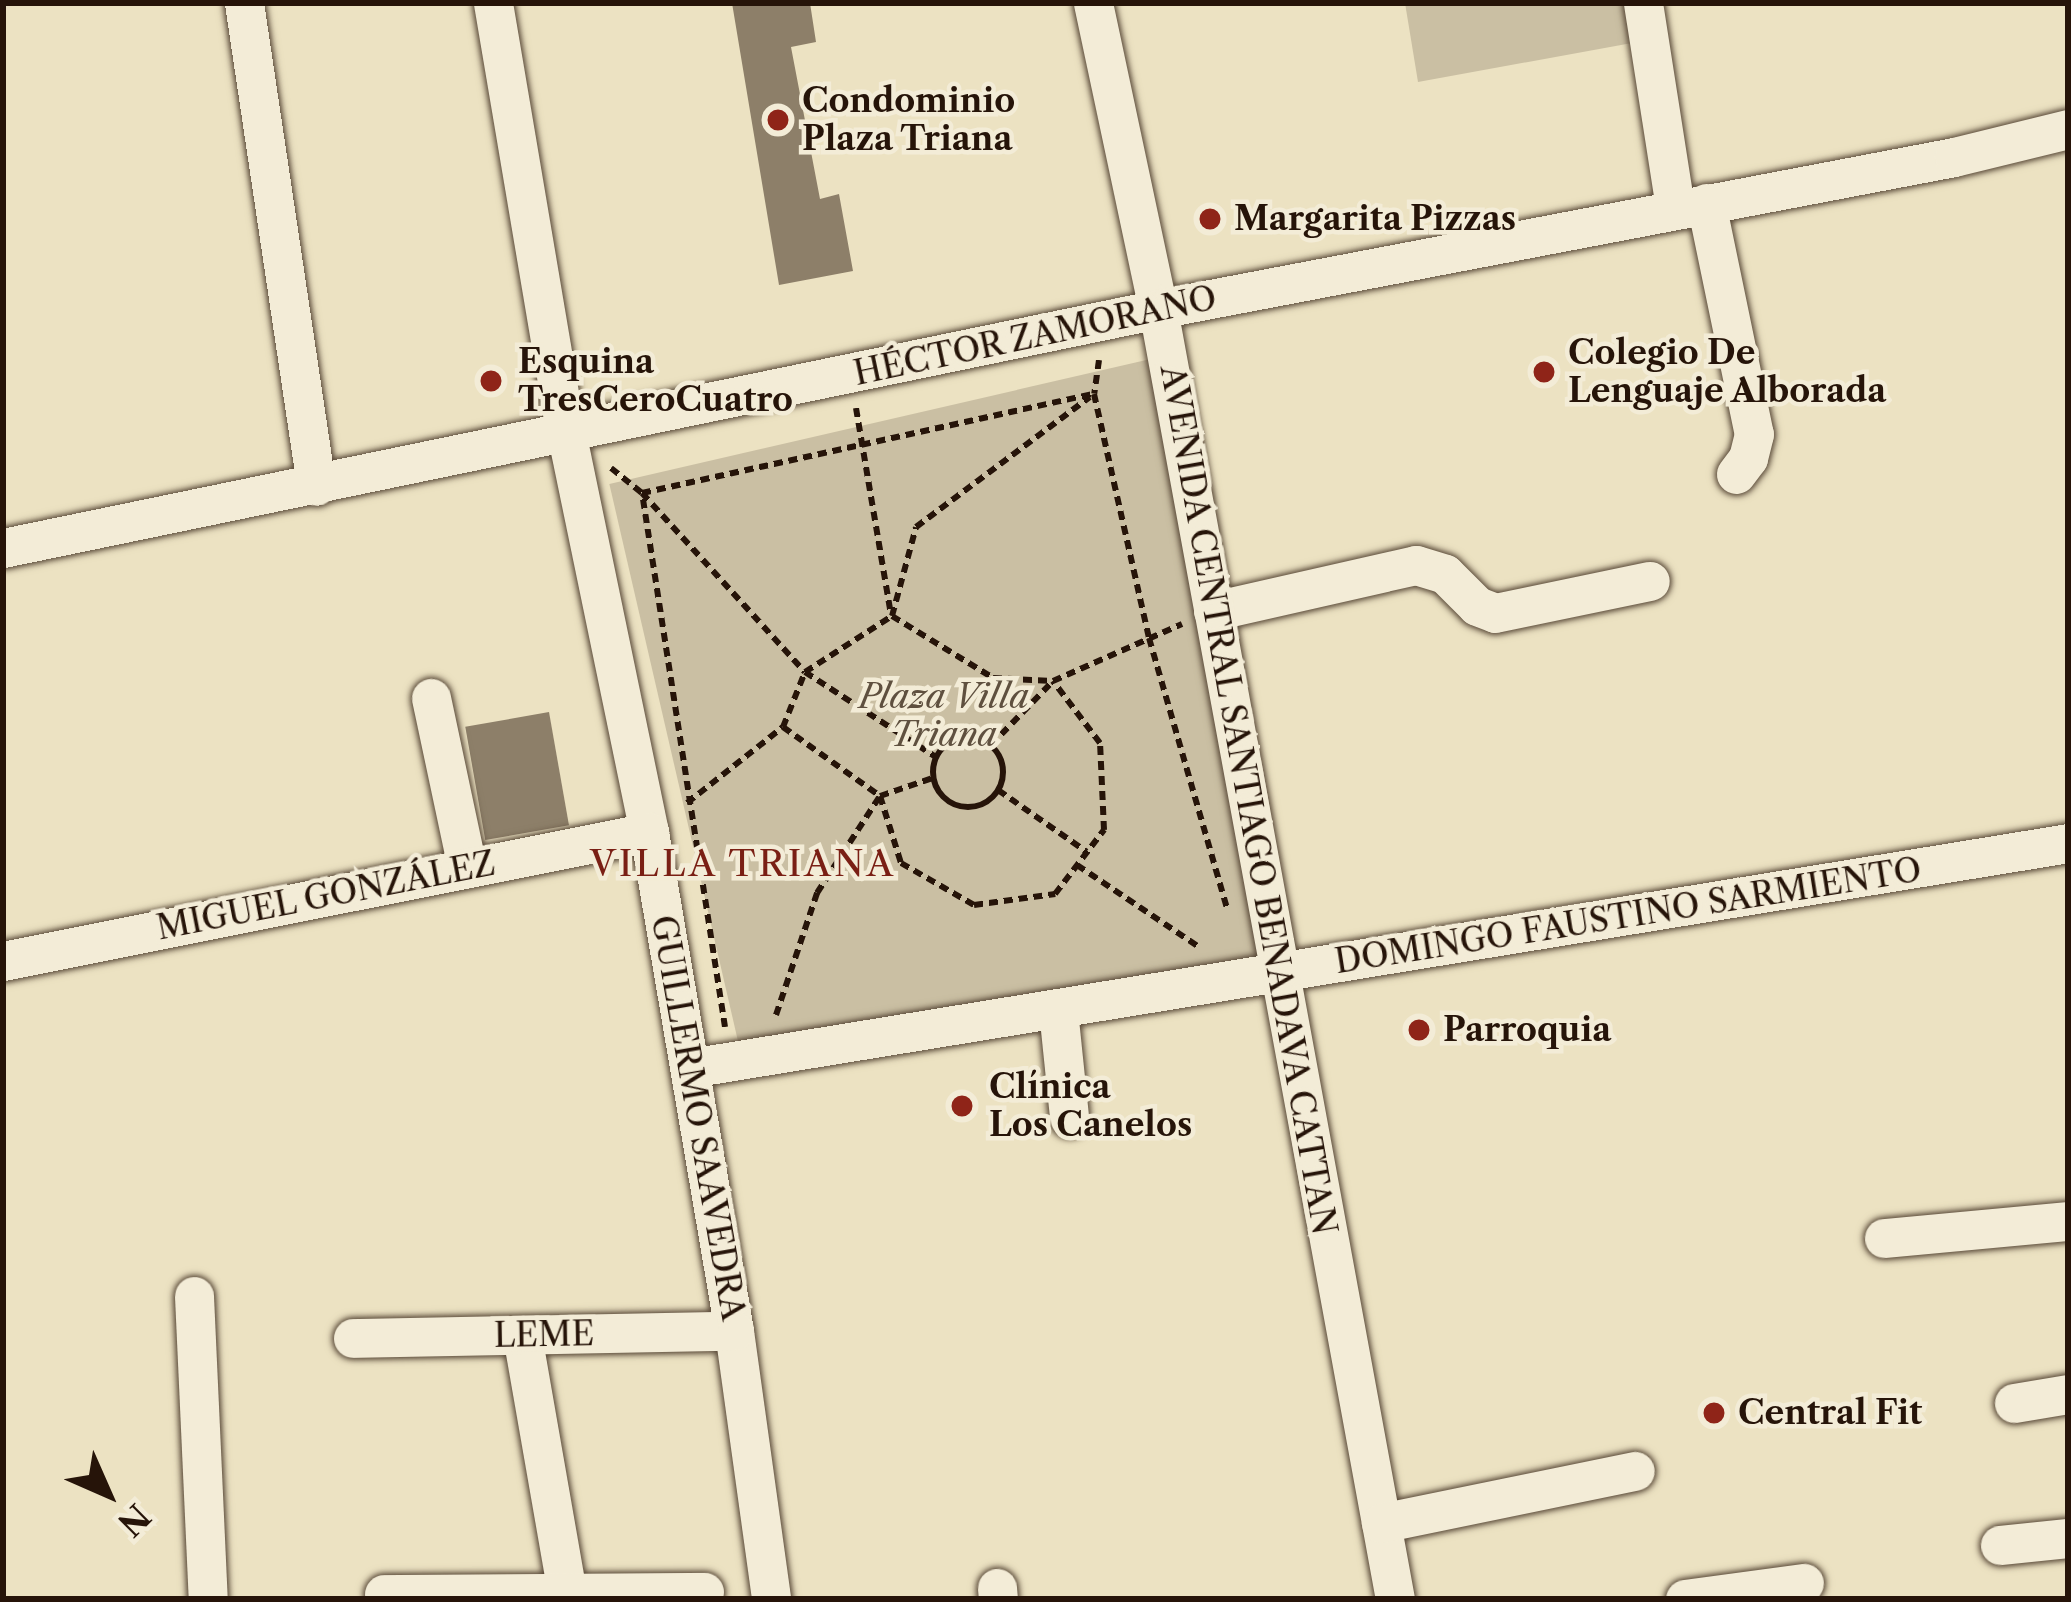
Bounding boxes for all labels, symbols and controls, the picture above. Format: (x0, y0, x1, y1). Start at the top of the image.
place label: Condominio Plaza Triana (802, 81, 1015, 159)
marker: Condominio Plaza Triana (765, 107, 791, 133)
place label: Margarita Pizzas (1234, 199, 1517, 239)
marker: Margarita Pizzas (1197, 206, 1223, 232)
street label: HÉCTOR ZAMORANO (849, 278, 1221, 394)
place label: Colegio De Lenguaje Alborada (1568, 333, 1888, 411)
place label: Esquina TresCeroCuatro (518, 342, 793, 420)
marker: Colegio De Lenguaje Alborada (1531, 359, 1557, 385)
street label: AVENIDA CENTRAL SANTIAGO BENADAVA CATTAN (1152, 360, 1344, 1240)
marker: Esquina TresCeroCuatro (475, 365, 507, 397)
park label: Plaza Villa Triana (859, 677, 1029, 755)
district label: VILLA TRIANA (589, 842, 897, 886)
street label: MIGUEL GONZÁLEZ (153, 844, 499, 948)
street label: DOMINGO FAUSTINO SARMIENTO (1332, 850, 1924, 982)
street label: GUILLERMO SAAVEDRA (643, 912, 753, 1324)
place label: Parroquia (1443, 1010, 1611, 1050)
marker: Parroquia (1406, 1017, 1432, 1043)
place label: Clínica Los Canelos (989, 1067, 1192, 1145)
marker: Clínica Los Canelos (946, 1090, 978, 1122)
street label: LEME (493, 1314, 595, 1356)
place label: Central Fit (1738, 1393, 1922, 1433)
marker: Central Fit (1701, 1400, 1727, 1426)
north arrow (48, 1434, 168, 1554)
text: N (109, 1495, 158, 1544)

